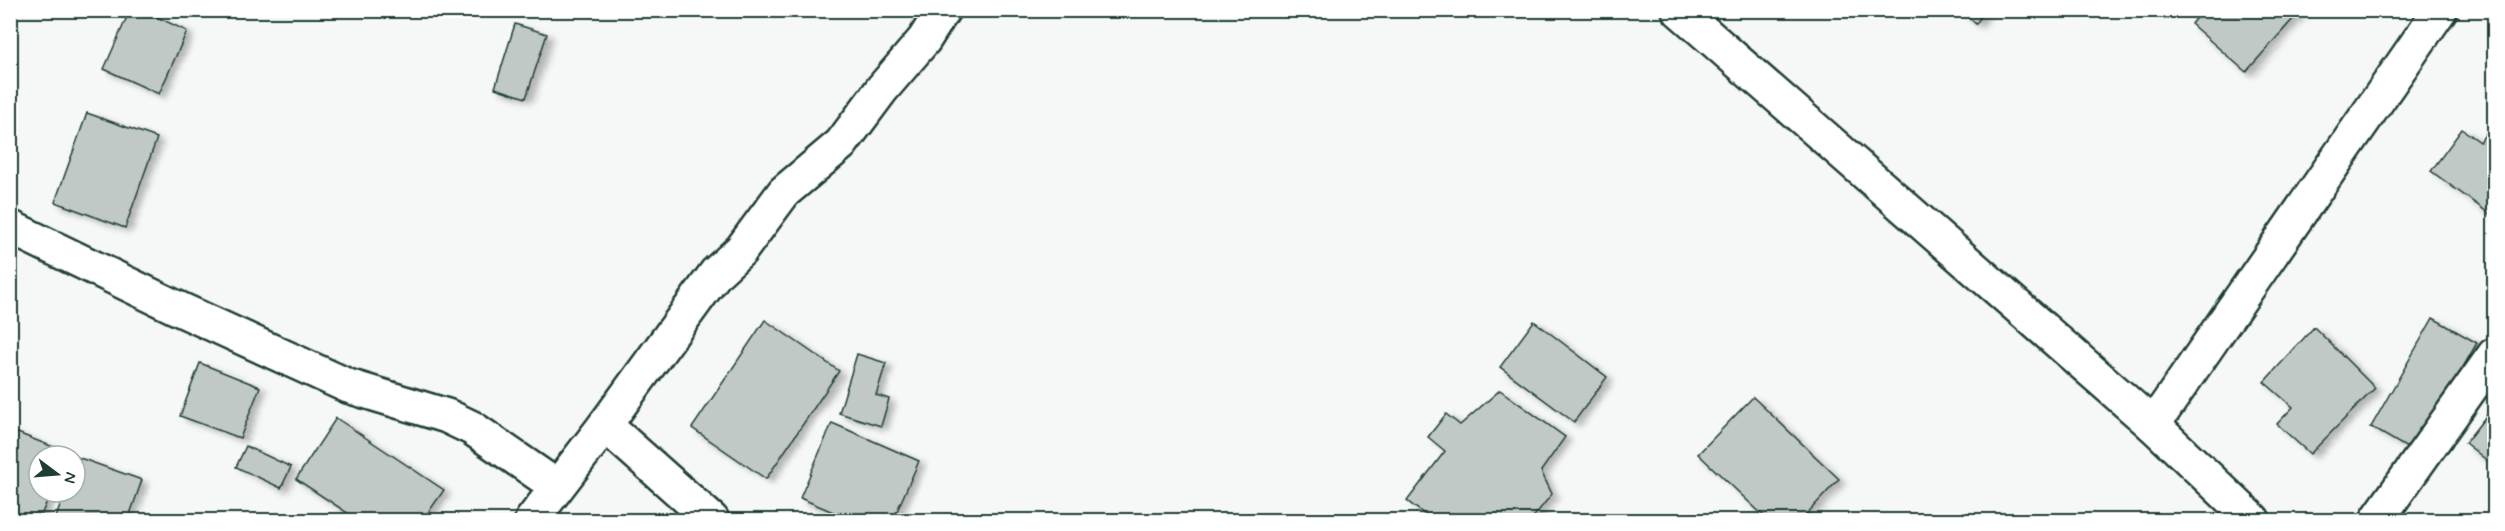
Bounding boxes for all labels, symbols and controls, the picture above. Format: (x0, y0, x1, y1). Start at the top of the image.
north arrow (27, 444, 87, 504)
text: N (58, 470, 82, 486)

